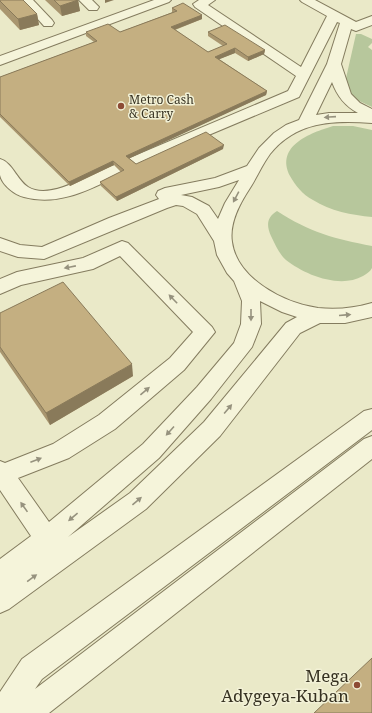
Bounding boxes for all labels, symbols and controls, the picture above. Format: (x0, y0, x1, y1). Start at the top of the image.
place label: Metro Cash & Carry (129, 91, 194, 122)
marker: Metro Cash & Carry (116, 101, 126, 111)
one-way arrow (324, 114, 336, 121)
one-way arrow (233, 191, 240, 203)
one-way arrow (64, 265, 76, 271)
one-way arrow (168, 294, 178, 304)
one-way arrow (248, 309, 254, 322)
one-way arrow (339, 311, 351, 318)
one-way arrow (139, 386, 150, 395)
one-way arrow (224, 403, 233, 414)
one-way arrow (165, 426, 174, 436)
one-way arrow (30, 457, 42, 463)
one-way arrow (132, 497, 142, 506)
one-way arrow (20, 501, 28, 512)
one-way arrow (67, 513, 78, 521)
one-way arrow (26, 573, 37, 582)
place label: Mega Adygeya-Kuban (221, 664, 349, 707)
marker: Mega Adygeya-Kuban (352, 680, 362, 690)

